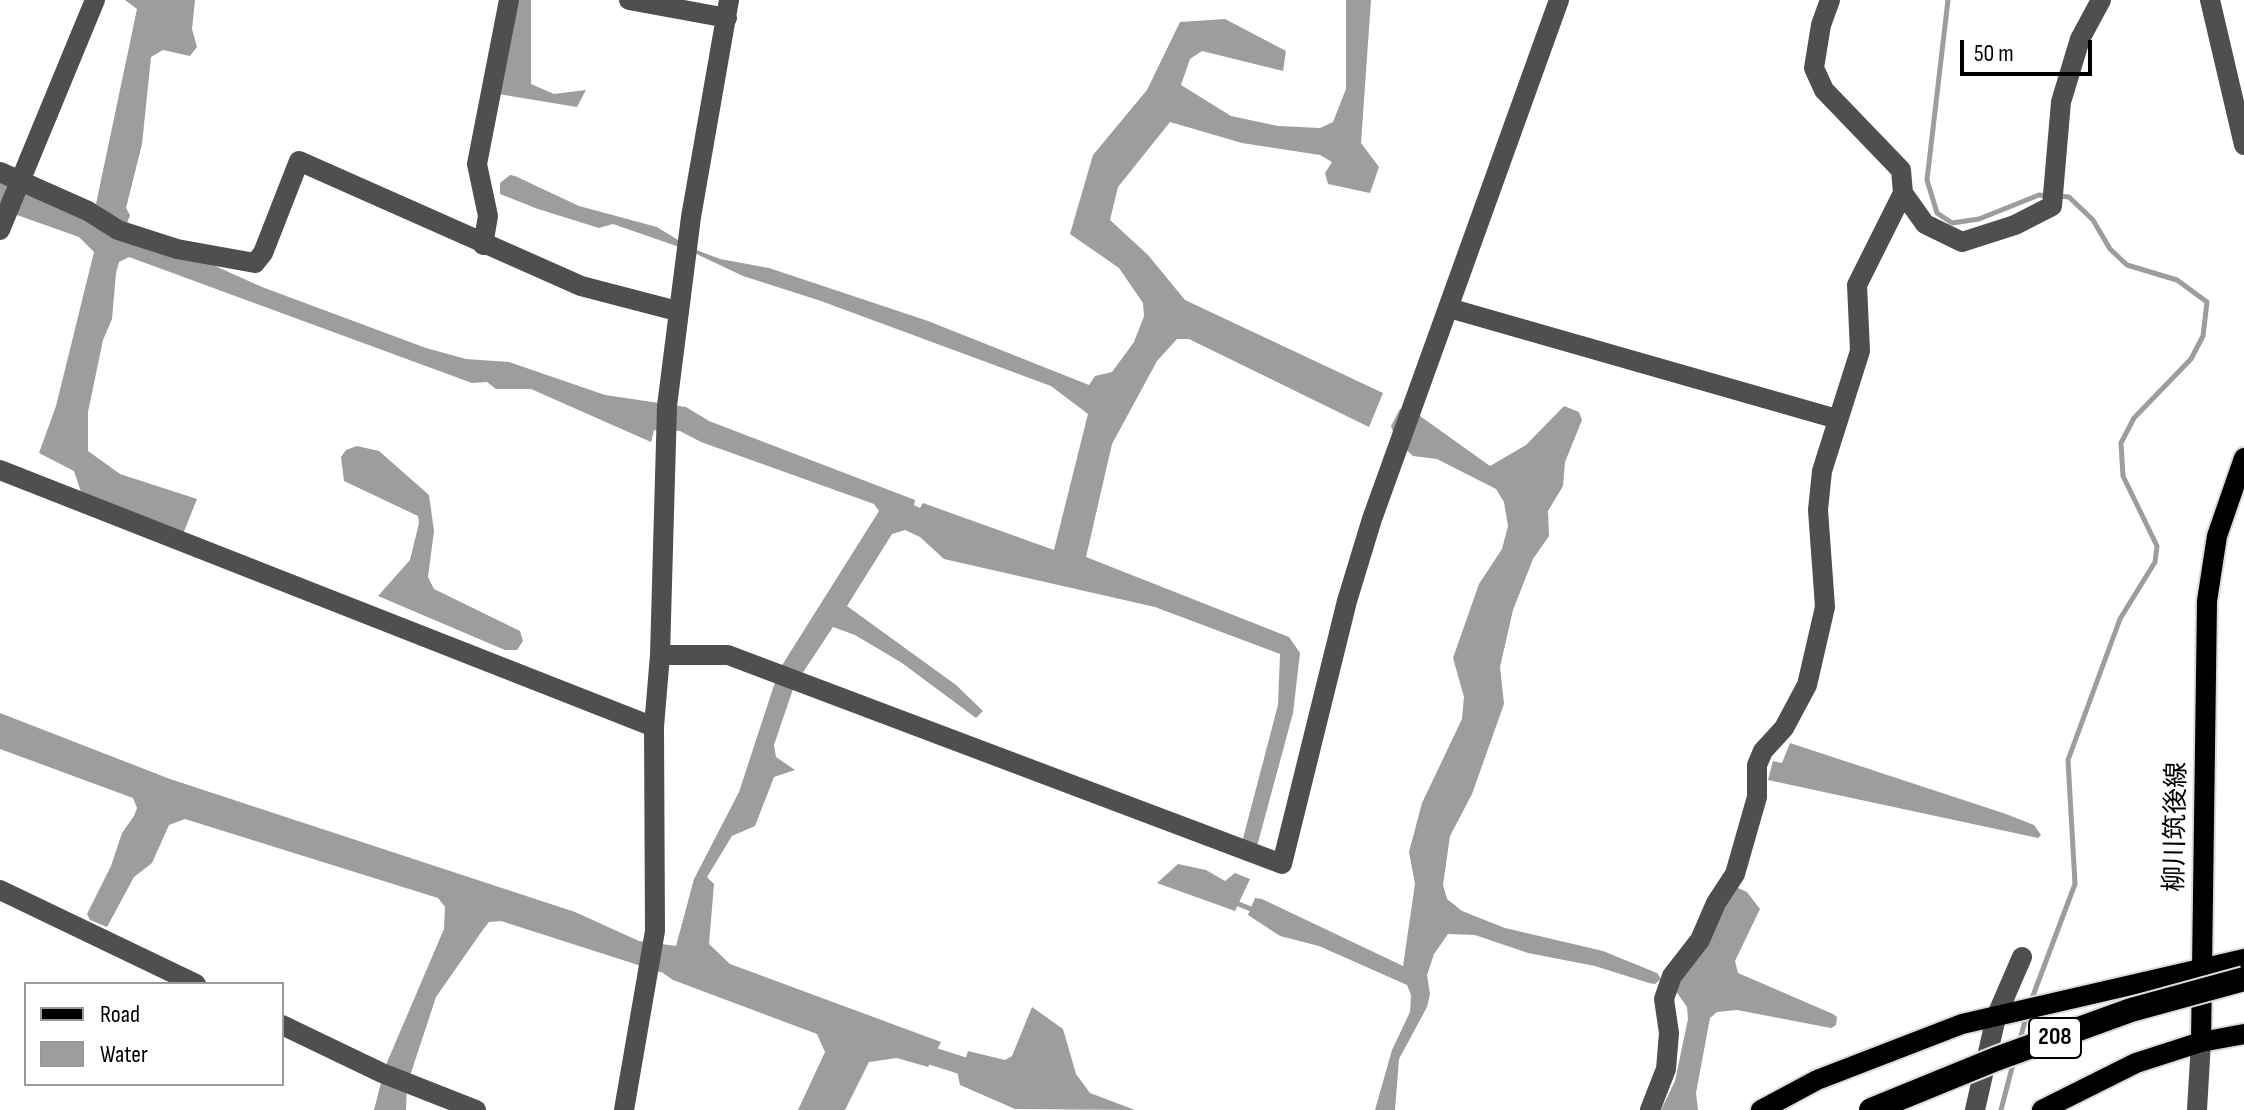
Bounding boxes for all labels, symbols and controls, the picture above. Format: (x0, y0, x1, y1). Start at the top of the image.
scale bar (1964, 24, 2096, 74)
text: 50 m (1974, 39, 2014, 68)
street label: 柳川筑後線 (2160, 762, 2194, 892)
legend (24, 982, 284, 1086)
text: Road (100, 1000, 140, 1029)
road number: 208 (2029, 1018, 2081, 1058)
text: Water (100, 1040, 148, 1069)

